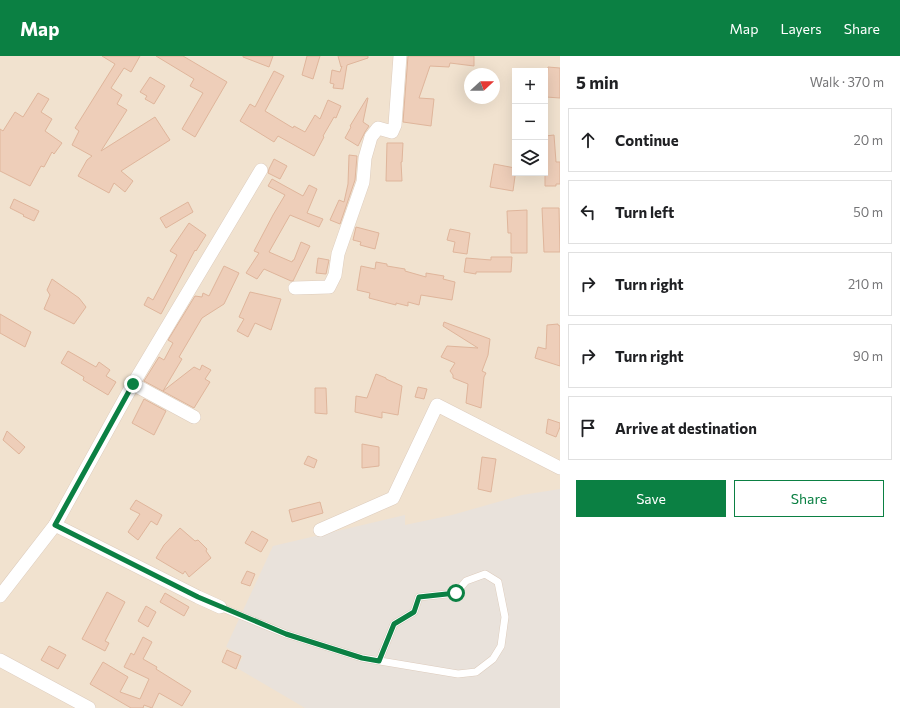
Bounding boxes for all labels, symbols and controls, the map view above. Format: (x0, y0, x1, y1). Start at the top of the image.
text: Map (20, 17, 59, 40)
text: Map (730, 20, 758, 37)
text: Layers (780, 20, 822, 37)
text: Share (844, 20, 880, 37)
north arrow (464, 68, 500, 104)
map controls (512, 68, 548, 176)
button: + (512, 68, 548, 104)
text: 5 min (576, 72, 619, 93)
text: Walk · 370 m (810, 74, 884, 90)
button: − (512, 104, 548, 140)
icon: ahead (577, 129, 599, 151)
text: Continue (615, 131, 679, 149)
text: 20 m (854, 132, 883, 148)
button: layers (512, 140, 548, 176)
icon: left (577, 201, 599, 223)
text: Turn left (615, 203, 674, 221)
text: 50 m (853, 204, 883, 220)
icon: right (577, 273, 599, 295)
text: Turn right (615, 275, 684, 293)
text: 210 m (848, 276, 883, 292)
icon: right (577, 345, 599, 367)
text: Turn right (615, 347, 684, 365)
text: 90 m (853, 348, 883, 364)
route end (124, 375, 142, 393)
icon: arrive (577, 417, 599, 439)
text: Arrive at destination (615, 419, 757, 437)
button: Save (576, 480, 726, 517)
button: Share (734, 480, 884, 517)
route start (447, 584, 465, 602)

